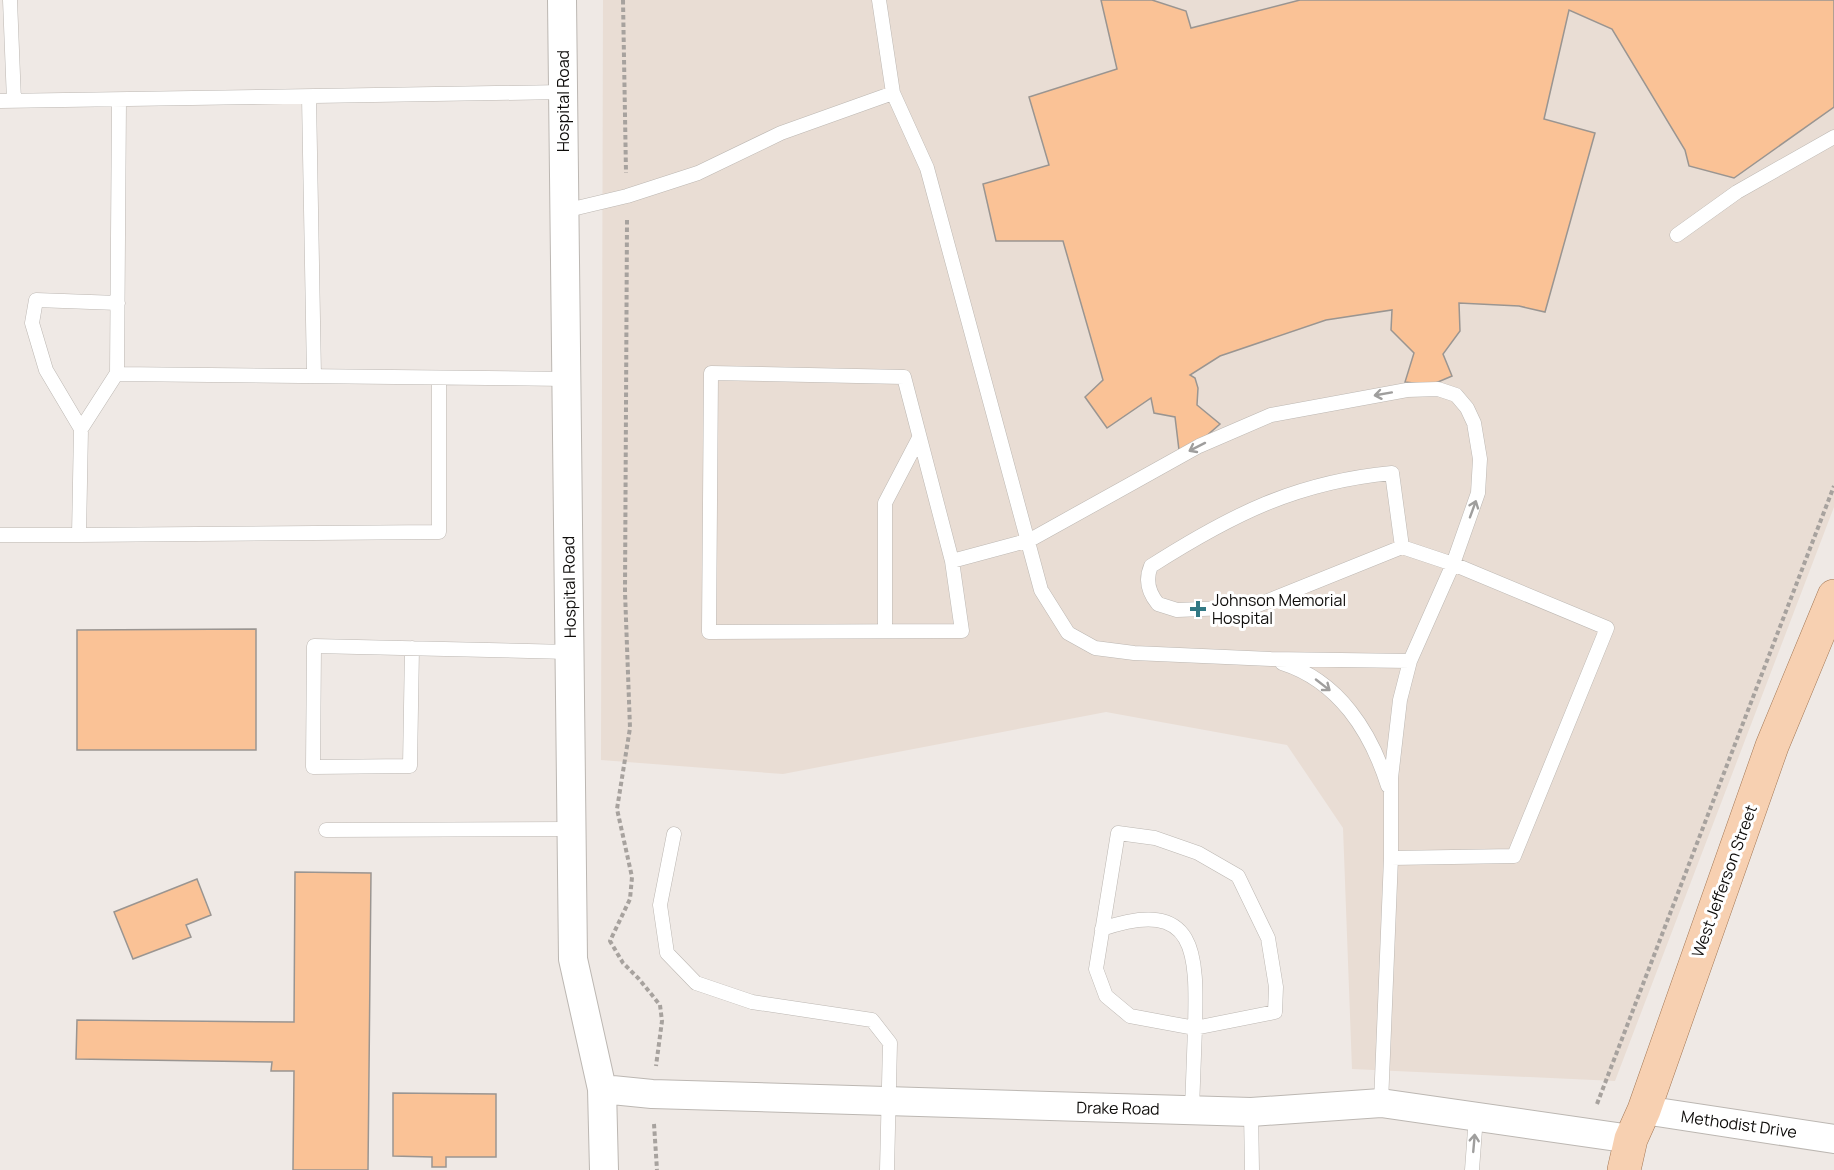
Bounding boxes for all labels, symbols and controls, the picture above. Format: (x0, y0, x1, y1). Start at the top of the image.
street label: Hospital Road (552, 50, 574, 152)
one-way arrow (1374, 389, 1393, 400)
one-way arrow (1188, 442, 1206, 454)
one-way arrow (1468, 500, 1479, 518)
street label: Hospital Road (557, 536, 581, 638)
place label: Johnson Memorial Hospital (1212, 589, 1346, 629)
marker: Johnson Memorial Hospital (1189, 600, 1207, 618)
one-way arrow (1315, 679, 1331, 692)
street label: West Jefferson Street (1686, 802, 1762, 960)
street label: Drake Road (1076, 1096, 1160, 1120)
street label: Methodist Drive (1680, 1105, 1798, 1143)
one-way arrow (1468, 1133, 1479, 1153)

